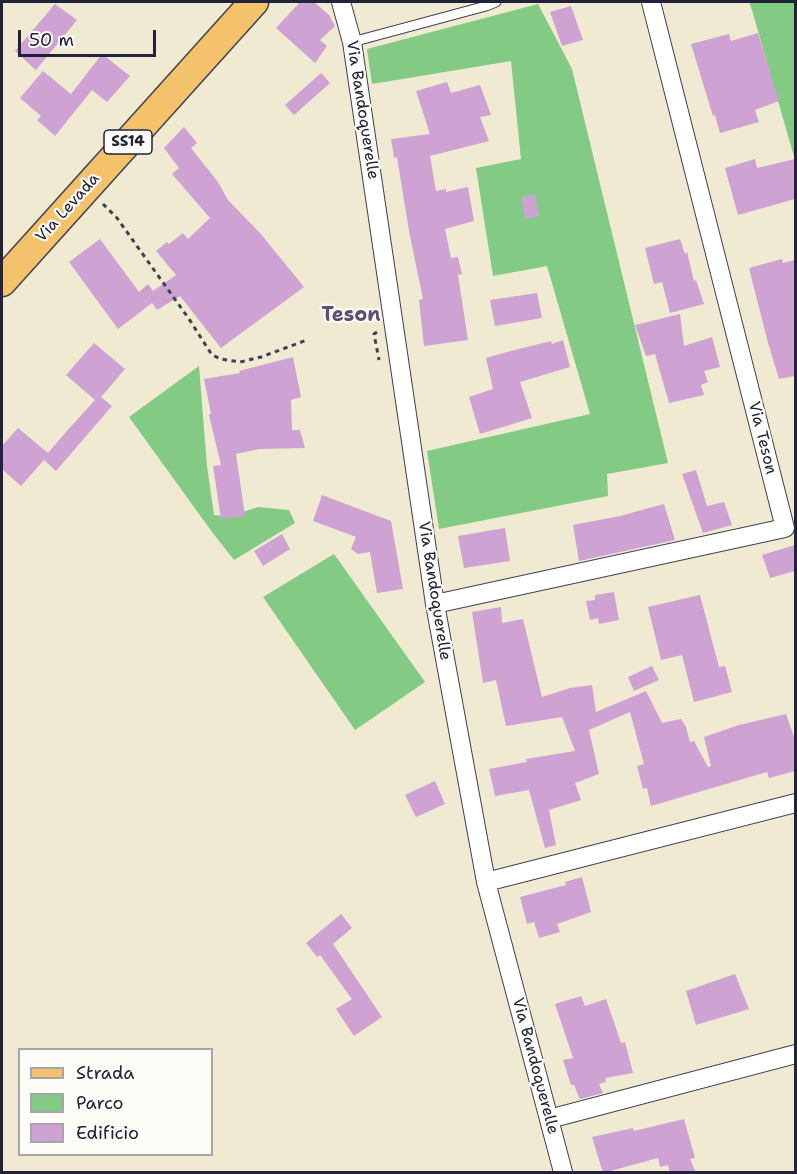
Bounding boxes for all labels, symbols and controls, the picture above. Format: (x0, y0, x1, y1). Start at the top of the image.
scale bar (21, 18, 159, 56)
text: 50 m (29, 28, 74, 52)
street label: Via Bandoquerelle (342, 39, 382, 181)
road number: SS14 (104, 130, 152, 154)
street label: Via Levada (32, 170, 104, 246)
district label: Teson (321, 304, 381, 328)
street label: Via Teson (744, 400, 780, 476)
street label: Via Bandoquerelle (414, 520, 454, 662)
street label: Via Bandoquerelle (508, 996, 562, 1136)
legend (18, 1048, 213, 1156)
text: Strada (76, 1061, 135, 1085)
text: Parco (76, 1091, 124, 1115)
text: Edificio (76, 1121, 139, 1145)

